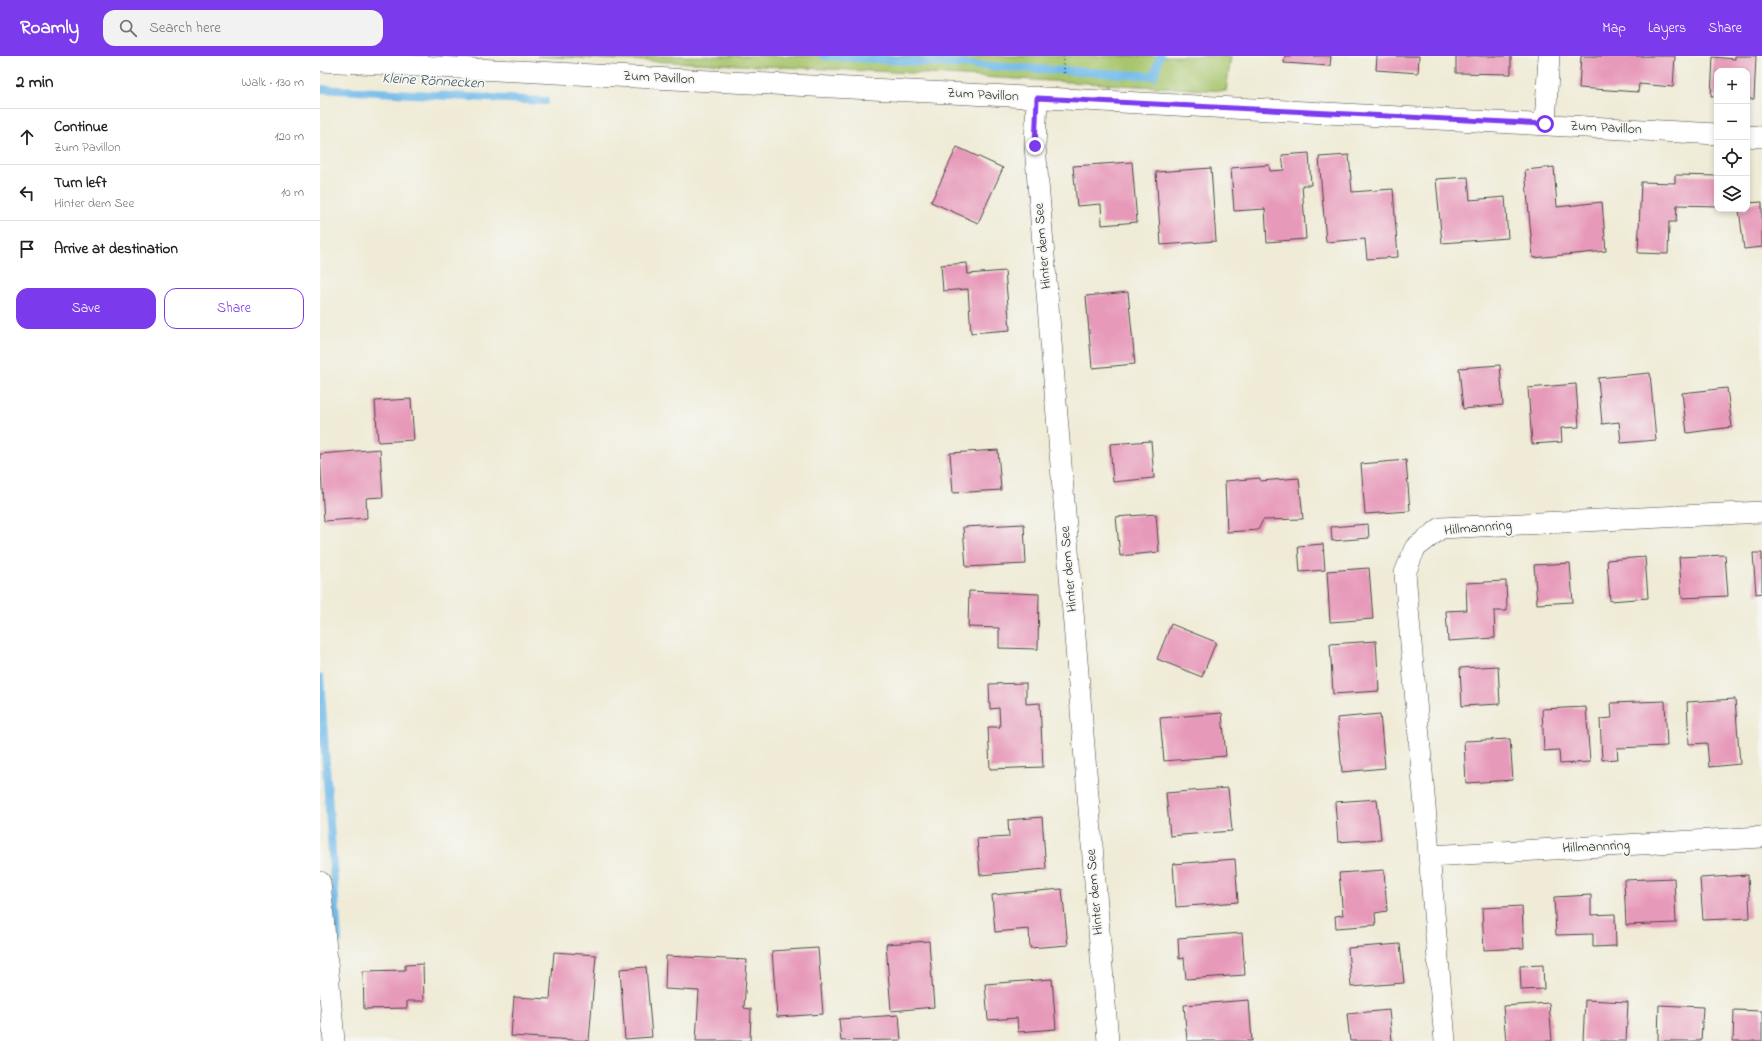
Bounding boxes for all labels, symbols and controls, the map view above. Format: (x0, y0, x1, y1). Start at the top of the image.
search box (103, 10, 383, 46)
text: Roamly (20, 15, 79, 42)
icon: search (117, 17, 139, 39)
text: Search here (149, 17, 221, 39)
text: Map (1602, 18, 1626, 39)
text: Layers (1648, 18, 1686, 39)
text: Share (1708, 18, 1742, 39)
street label: Zum Pavillon (623, 66, 696, 90)
water label: Kleine Rönnecken (381, 67, 485, 95)
map controls (1714, 68, 1750, 212)
button: + (1714, 68, 1750, 104)
text: 2 min (16, 70, 53, 95)
text: Walk · 130 m (241, 73, 304, 92)
street label: Zum Pavillon (947, 83, 1020, 107)
button: − (1714, 104, 1750, 140)
route start (1536, 115, 1554, 133)
text: Continue (54, 116, 108, 138)
street label: Zum Pavillon (1570, 116, 1643, 140)
icon: ahead (16, 126, 38, 148)
text: 120 m (274, 127, 304, 146)
route end (1026, 137, 1044, 155)
text: Zum Pavillon (54, 138, 121, 157)
button: locate (1714, 140, 1750, 176)
text: Turn left (54, 172, 107, 194)
button: layers (1714, 176, 1750, 212)
icon: left (16, 182, 38, 204)
text: 10 m (281, 183, 304, 202)
text: Hinter dem See (54, 194, 134, 213)
street label: Hinter dem See (1029, 201, 1057, 290)
icon: arrive (16, 238, 38, 260)
text: Arrive at destination (54, 238, 178, 260)
button: Save (16, 288, 156, 329)
button: Share (164, 288, 304, 329)
street label: Hillmannring (1443, 515, 1513, 542)
street label: Hinter dem See (1055, 524, 1083, 613)
street label: Hillmannring (1562, 835, 1630, 860)
street label: Hinter dem See (1081, 847, 1109, 936)

